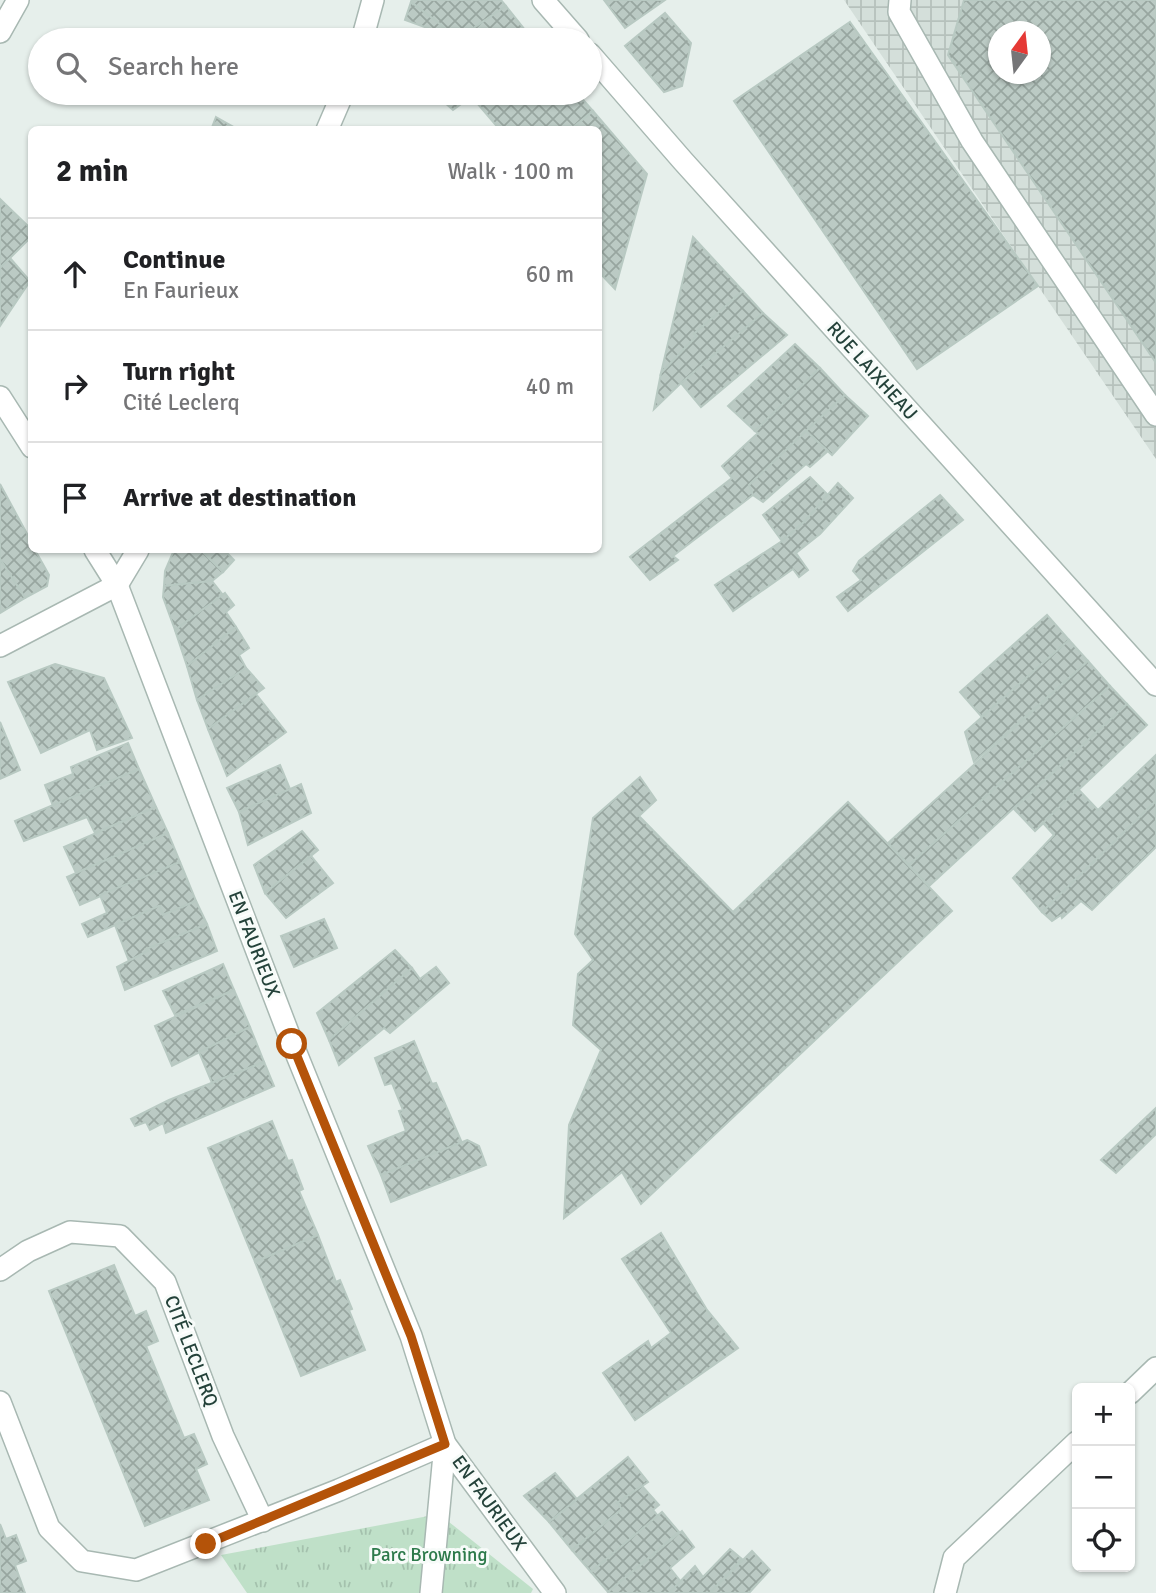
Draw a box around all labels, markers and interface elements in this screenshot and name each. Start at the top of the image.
north arrow [988,21,1051,84]
search box [28,28,602,105]
icon: search [52,48,90,86]
text: Search here [108,51,239,83]
text: 2 min [56,153,128,190]
text: Walk · 100 m [448,157,574,186]
text: Continue [123,244,225,276]
icon: ahead [56,255,94,293]
text: 60 m [526,260,574,289]
text: En Faurieux [123,276,239,305]
street label: RUE LAIXHEAU [821,317,923,425]
text: Turn right [123,356,235,388]
icon: right [56,367,94,405]
text: 40 m [526,372,574,401]
text: Cité Leclerq [123,388,240,417]
icon: arrive [56,479,94,517]
text: Arrive at destination [123,482,356,514]
street label: EN FAURIEUX [223,887,285,1001]
route start [276,1028,307,1059]
street label: CITÉ LECLERQ [159,1292,223,1410]
map controls [1072,1383,1135,1572]
button: + [1072,1383,1135,1446]
button: − [1072,1446,1135,1509]
street label: EN FAURIEUX [446,1451,532,1555]
button: locate [1072,1509,1135,1572]
route end [190,1528,221,1559]
park label: Parc Browning [371,1543,487,1567]

